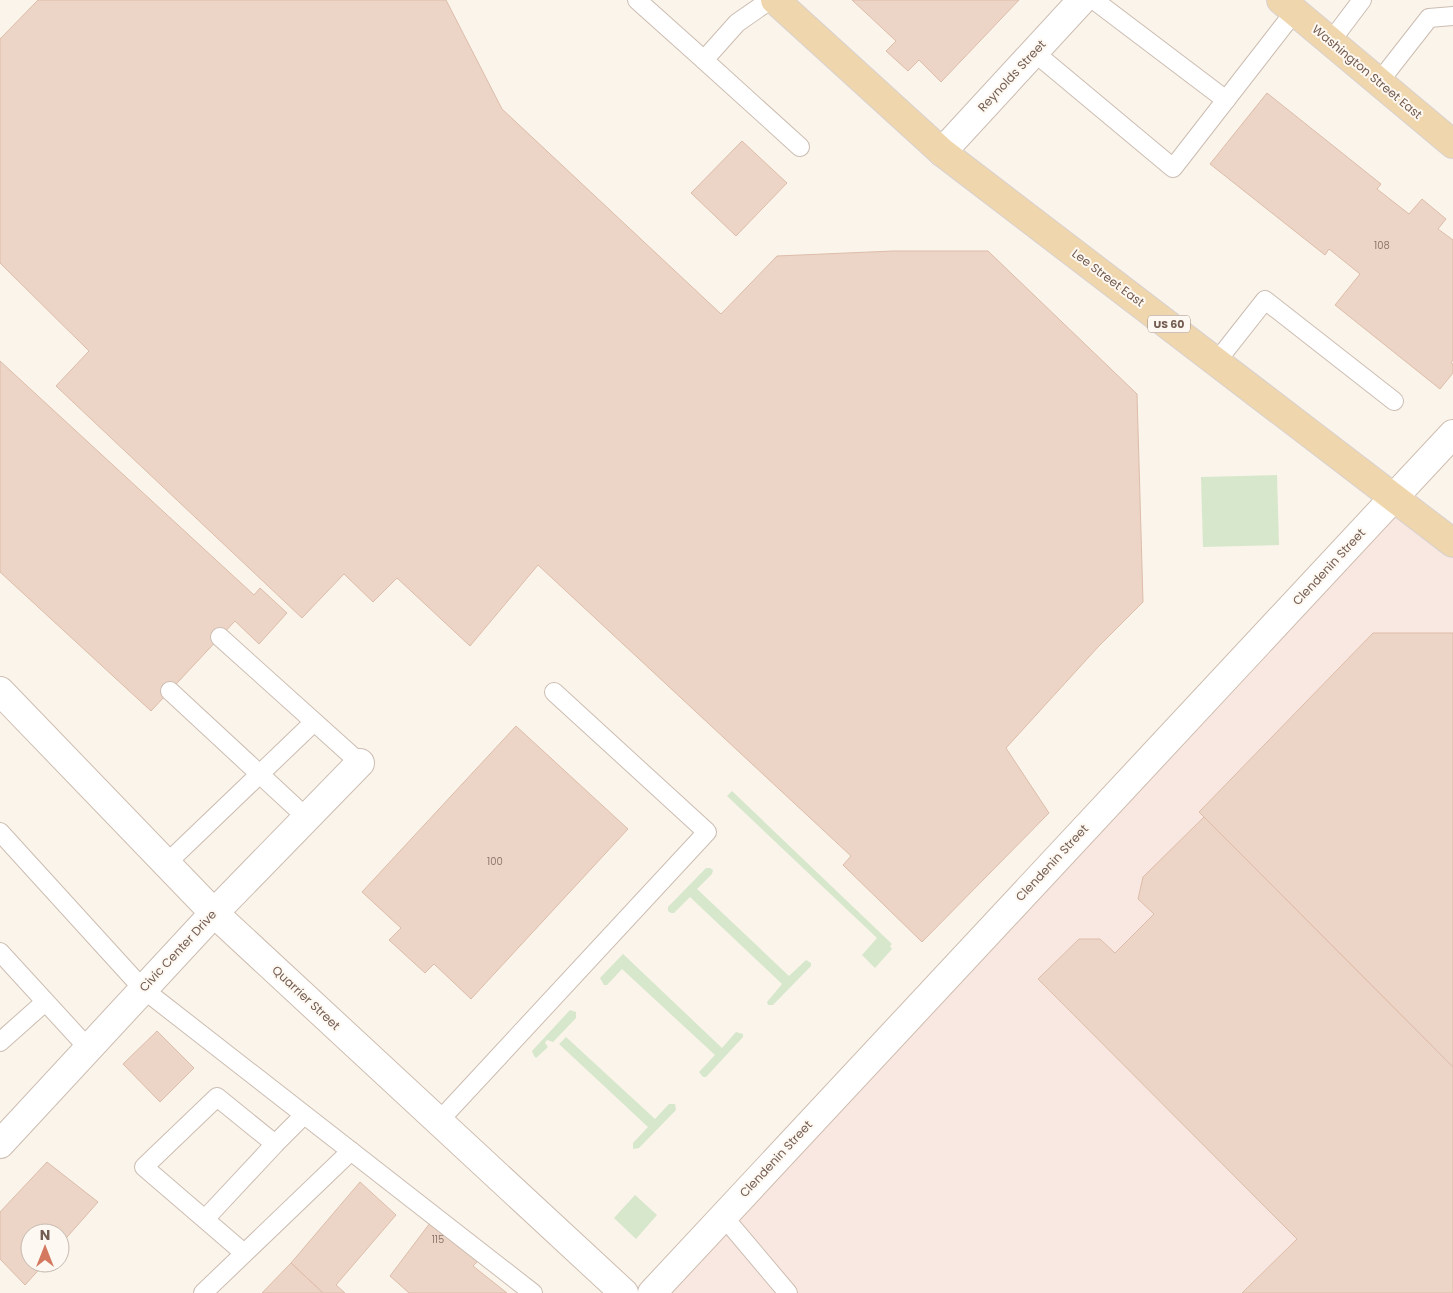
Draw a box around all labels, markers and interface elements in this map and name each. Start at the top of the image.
street label: Washington Street East [1309,21,1426,123]
street label: Reynolds Street [974,36,1049,115]
house number: 108 [1374,238,1390,253]
street label: Lee Street East [1069,245,1148,310]
road number: US 60 [1148,316,1190,332]
street label: Clendenin Street [1288,524,1369,609]
street label: Clendenin Street [1011,820,1092,905]
house number: 100 [487,854,503,869]
street label: Civic Center Drive [135,906,220,995]
street label: Quarrier Street [269,962,344,1034]
street label: Clendenin Street [735,1116,816,1201]
north arrow [20,1223,70,1273]
text: N [40,1225,50,1245]
house number: 115 [432,1232,444,1247]

